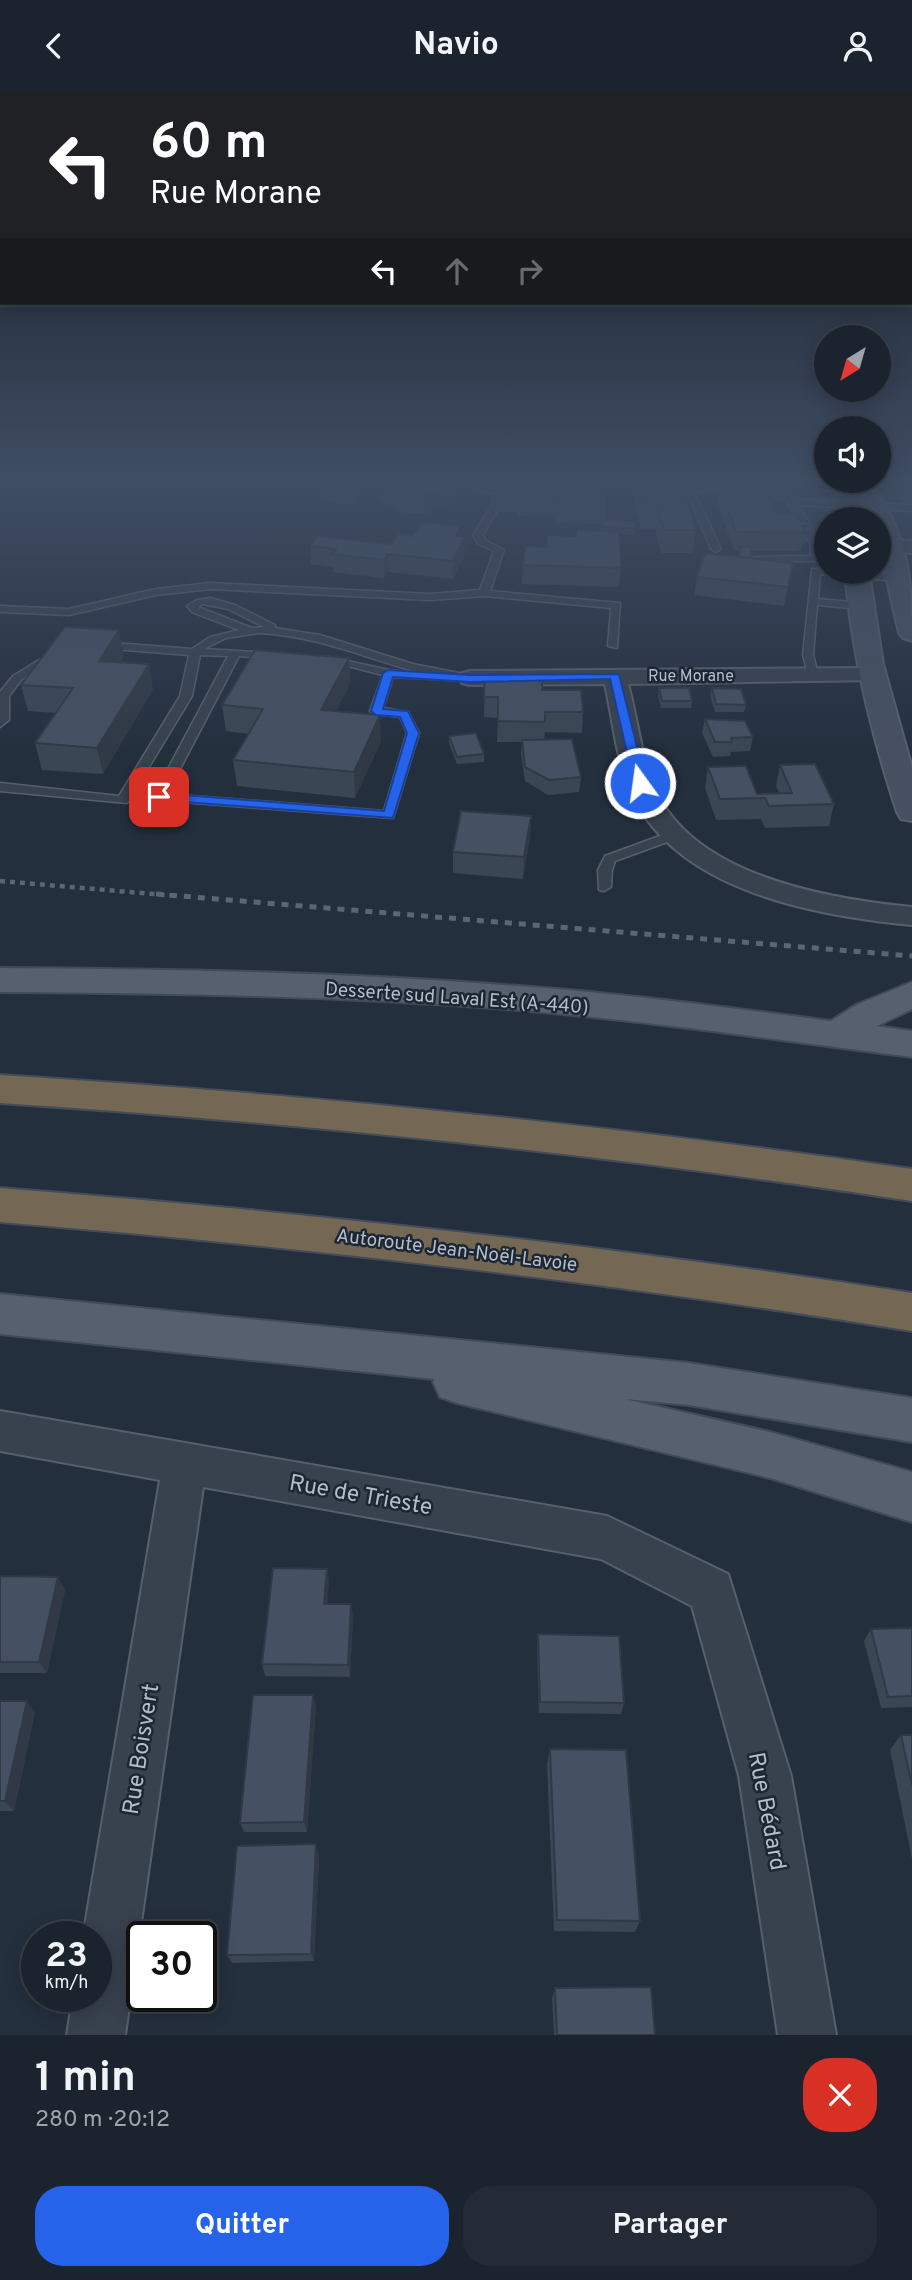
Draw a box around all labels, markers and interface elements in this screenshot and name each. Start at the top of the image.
text: Navio [413,26,499,66]
icon: back [35,27,73,65]
icon: person [839,27,877,65]
text: 60 m [150,114,268,176]
icon: left [35,119,126,210]
text: Rue Morane [150,175,322,215]
icon: left [365,252,403,290]
icon: ahead [438,252,476,290]
icon: right [511,252,549,290]
north arrow [814,325,891,403]
map controls [814,325,891,584]
button: sound [814,416,891,493]
button: layers [814,507,891,584]
street label: Rue Morane [648,667,734,687]
position arrow [603,746,677,820]
pin [129,767,189,827]
icon: arrive [140,778,178,816]
street label: Desserte sud Laval Est (A-440) [324,978,589,1020]
street label: Autoroute Jean-Noël-Lavoie [335,1224,579,1278]
street label: Rue de Trieste [287,1470,434,1523]
street label: Rue Boisvert [118,1682,167,1817]
street label: Rue Bédard [740,1750,791,1873]
speed limit sign: 30 [126,1921,217,2012]
text: 23 [45,1935,88,1979]
text: km/h [45,1972,88,1995]
text: 1 min [35,2053,136,2106]
button: close [803,2058,877,2132]
text: 280 m · 20:12 [35,2106,170,2135]
button: Quitter [35,2186,449,2266]
button: Partager [463,2186,877,2266]

